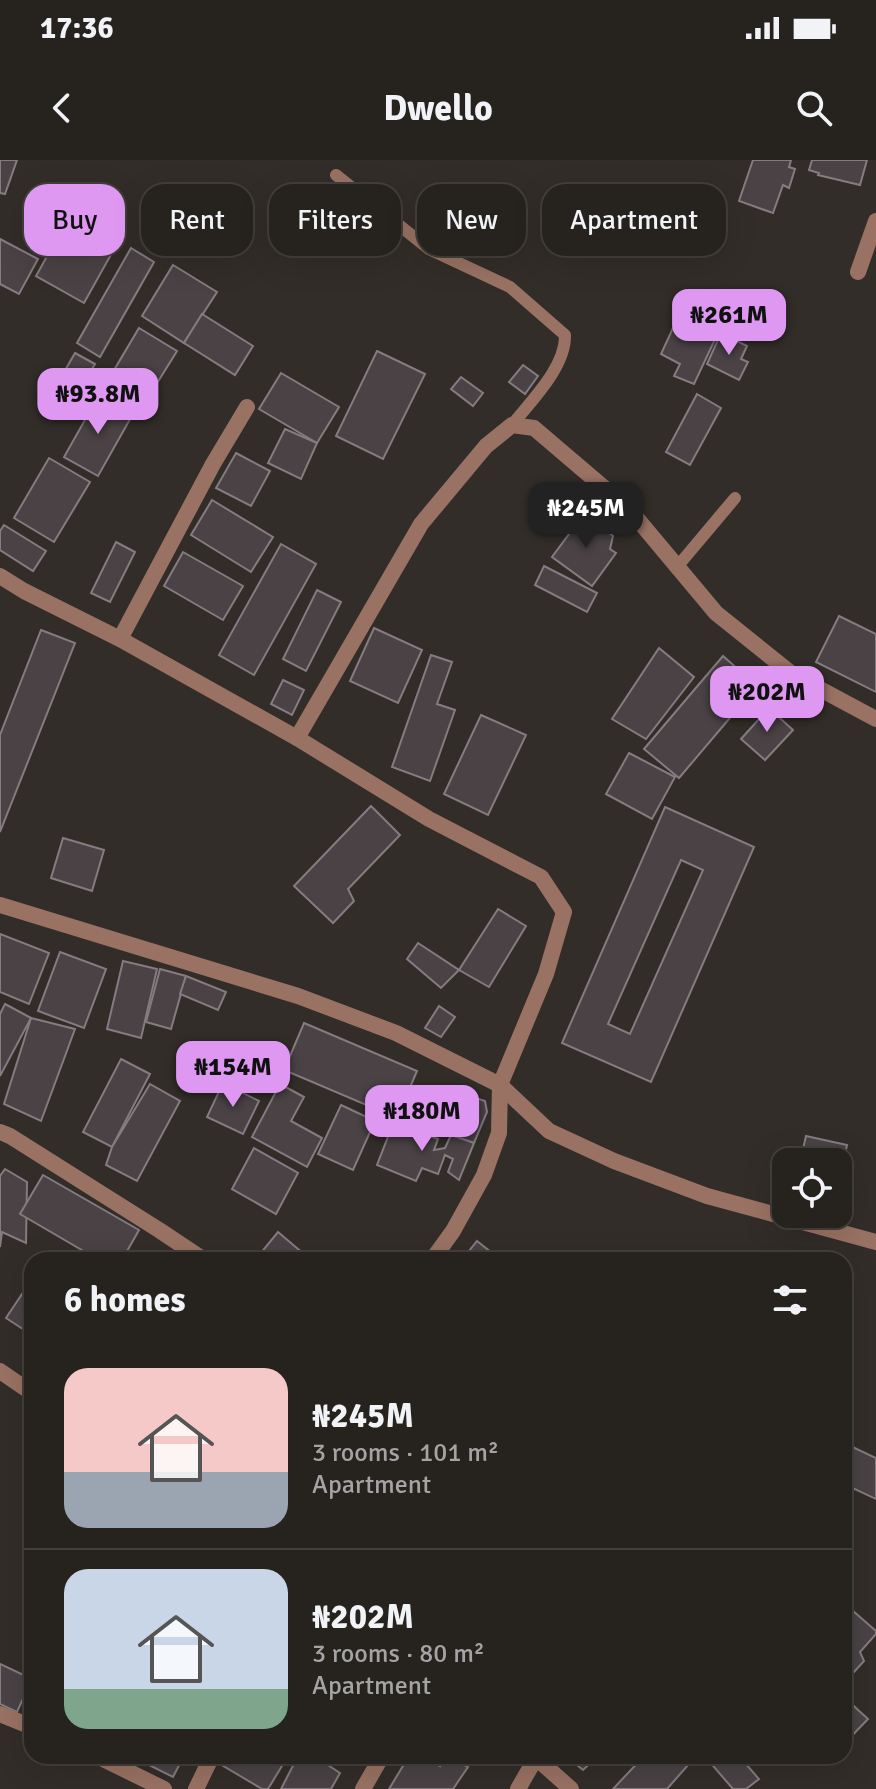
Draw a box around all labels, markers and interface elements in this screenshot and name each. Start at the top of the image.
text: 17:36 [40,10,114,47]
icon: back [40,86,84,130]
text: Dwello [383,86,493,131]
icon: search [792,86,836,130]
chip: Buy [24,184,125,256]
chip: Rent [141,184,253,256]
chip: Filters [269,184,401,256]
chip: New [417,184,526,256]
chip: Apartment [542,184,726,256]
pin: ₦261M [673,289,785,357]
text: ₦261M [690,299,768,331]
pin: ₦93.8M [33,368,163,436]
text: ₦93.8M [55,378,141,410]
pin: ₦245M [530,482,642,550]
text: ₦245M [547,492,625,524]
pin: ₦202M [711,666,823,734]
text: ₦202M [728,676,806,708]
pin: ₦154M [177,1041,289,1109]
text: ₦154M [194,1051,272,1083]
pin: ₦180M [366,1085,478,1153]
text: ₦180M [383,1095,461,1127]
map controls [772,1148,852,1228]
button: locate [772,1148,852,1228]
icon: filters [768,1278,812,1322]
text: 6 homes [64,1279,185,1321]
text: ₦245M [312,1395,414,1437]
icon: home [128,1400,224,1496]
text: 3 rooms · 101 m² [312,1437,499,1469]
text: Apartment [312,1469,431,1501]
text: ₦202M [312,1596,414,1638]
icon: home [128,1601,224,1697]
text: 3 rooms · 80 m² [312,1638,485,1670]
text: Apartment [312,1670,431,1702]

